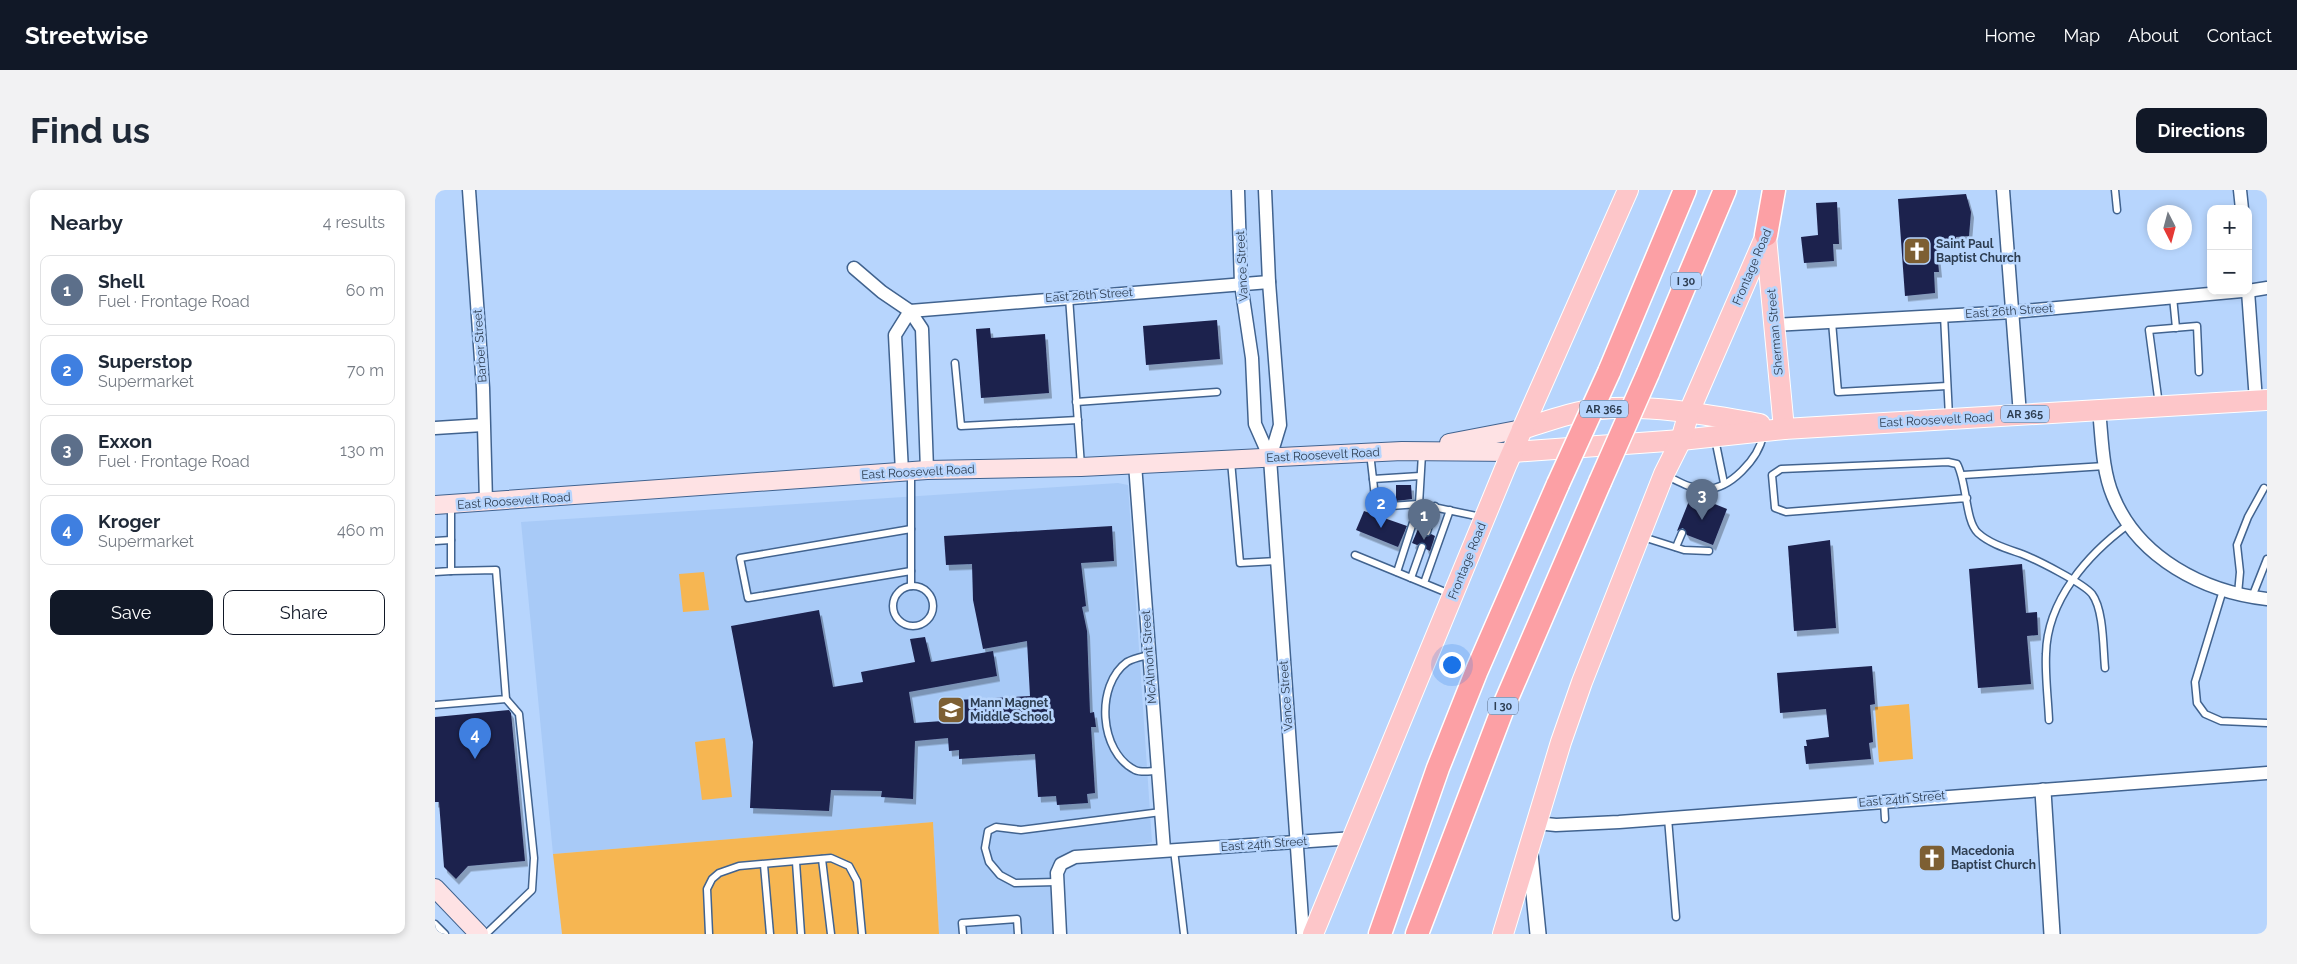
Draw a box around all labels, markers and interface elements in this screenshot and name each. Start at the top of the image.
text: Streetwise [25,21,148,50]
text: Home [1984,25,2035,46]
text: Map [2063,25,2100,46]
text: About [2128,25,2179,46]
text: Contact [2207,25,2272,46]
button: Directions [2136,108,2267,153]
text: Find us [30,110,150,151]
north arrow [2147,205,2192,250]
map controls [2207,205,2252,295]
button: + [2207,205,2252,250]
text: Nearby [50,210,123,235]
text: 4 results [323,213,385,232]
street label: Frontage Road [1730,227,1774,307]
street label: Vance Street [1233,230,1251,302]
church icon: Saint Paul Baptist Church [1902,236,1932,266]
place label: Saint Paul Baptist Church [1936,237,2021,265]
button: − [2207,250,2252,295]
text: Shell [98,270,145,292]
road number: I 30 [1671,272,1701,290]
text: 1 [63,281,71,300]
text: 60 m [346,281,384,300]
street label: East 26th Street [1045,285,1133,305]
street label: Sherman Street [1764,288,1786,376]
text: Fuel · Frontage Road [98,292,250,311]
street label: East 26th Street [1965,301,2053,321]
street label: Barber Street [470,309,490,383]
text: Superstop [98,350,192,372]
text: 2 [62,361,72,380]
text: 70 m [347,361,384,380]
text: Supermarket [98,372,194,391]
road number: AR 365 [1580,400,1628,418]
road number: AR 365 [2001,405,2049,422]
street label: East Roosevelt Road [1879,410,1993,430]
text: Exxon [98,430,152,452]
text: 3 [63,441,71,460]
text: 130 m [340,441,384,460]
street label: East Roosevelt Road [1266,445,1380,465]
text: Fuel · Frontage Road [98,452,250,471]
street label: East Roosevelt Road [861,462,975,482]
pin: 3 [1686,479,1718,520]
pin: 2 [1365,487,1397,528]
street label: East Roosevelt Road [457,490,571,512]
pin: 1 [1408,499,1440,540]
text: Kroger [98,510,160,532]
text: 4 [62,521,72,540]
text: 460 m [337,521,384,540]
street label: Frontage Road [1445,521,1489,601]
text: Supermarket [98,532,194,551]
button: Save [50,590,213,635]
button: Share [223,590,385,635]
street label: McAlmont Street [1139,610,1159,704]
your location [1439,652,1465,678]
street label: Vance Street [1277,660,1295,732]
school or university icon: Mann Magnet Middle School [936,695,966,725]
place label: Mann Magnet Middle School [970,696,1053,724]
road number: I 30 [1488,698,1518,714]
pin: 4 [459,718,491,759]
street label: East 24th Street [1858,788,1946,810]
street label: East 24th Street [1220,834,1308,854]
church icon: Macedonia Baptist Church [1917,843,1947,873]
place label: Macedonia Baptist Church [1951,844,2036,872]

